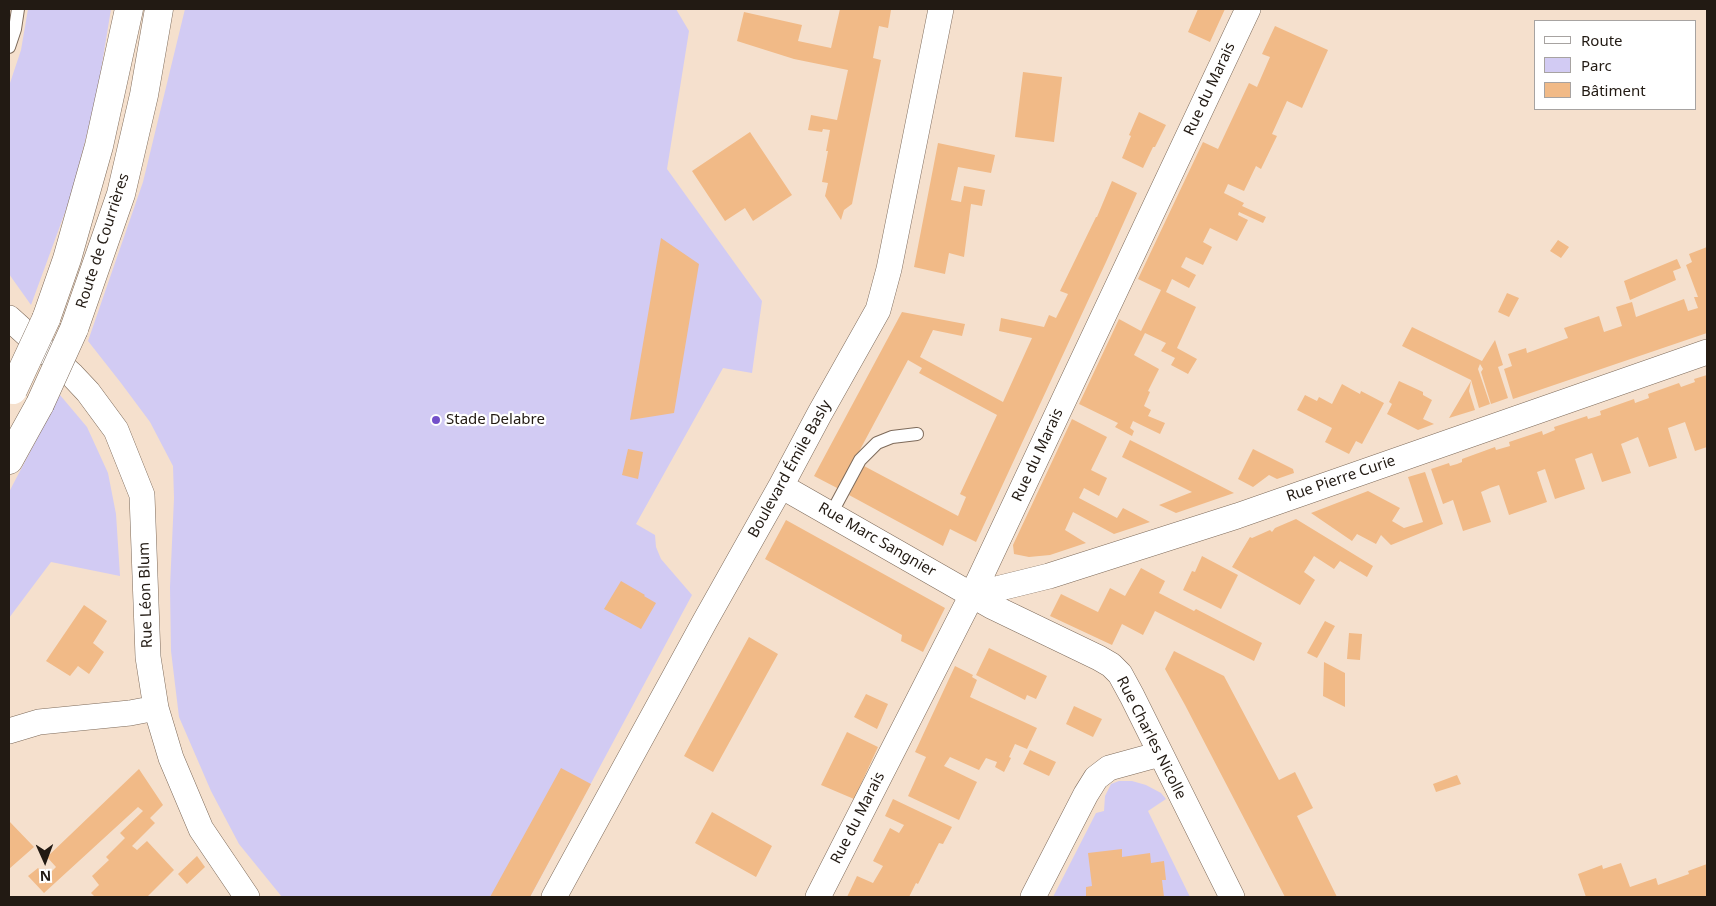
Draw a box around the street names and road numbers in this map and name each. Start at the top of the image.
street label: Rue du Marais [1181,40,1239,138]
street label: Route de Courrières [73,171,133,311]
street label: Boulevard Émile Basly [745,397,835,541]
street label: Rue du Marais [1009,406,1067,504]
street label: Rue Pierre Curie [1284,452,1398,506]
street label: Rue Marc Sangnier [815,499,939,581]
street label: Rue Léon Blum [135,541,157,649]
street label: Rue Charles Nicolle [1112,674,1190,802]
street label: Rue du Marais [827,769,889,867]

